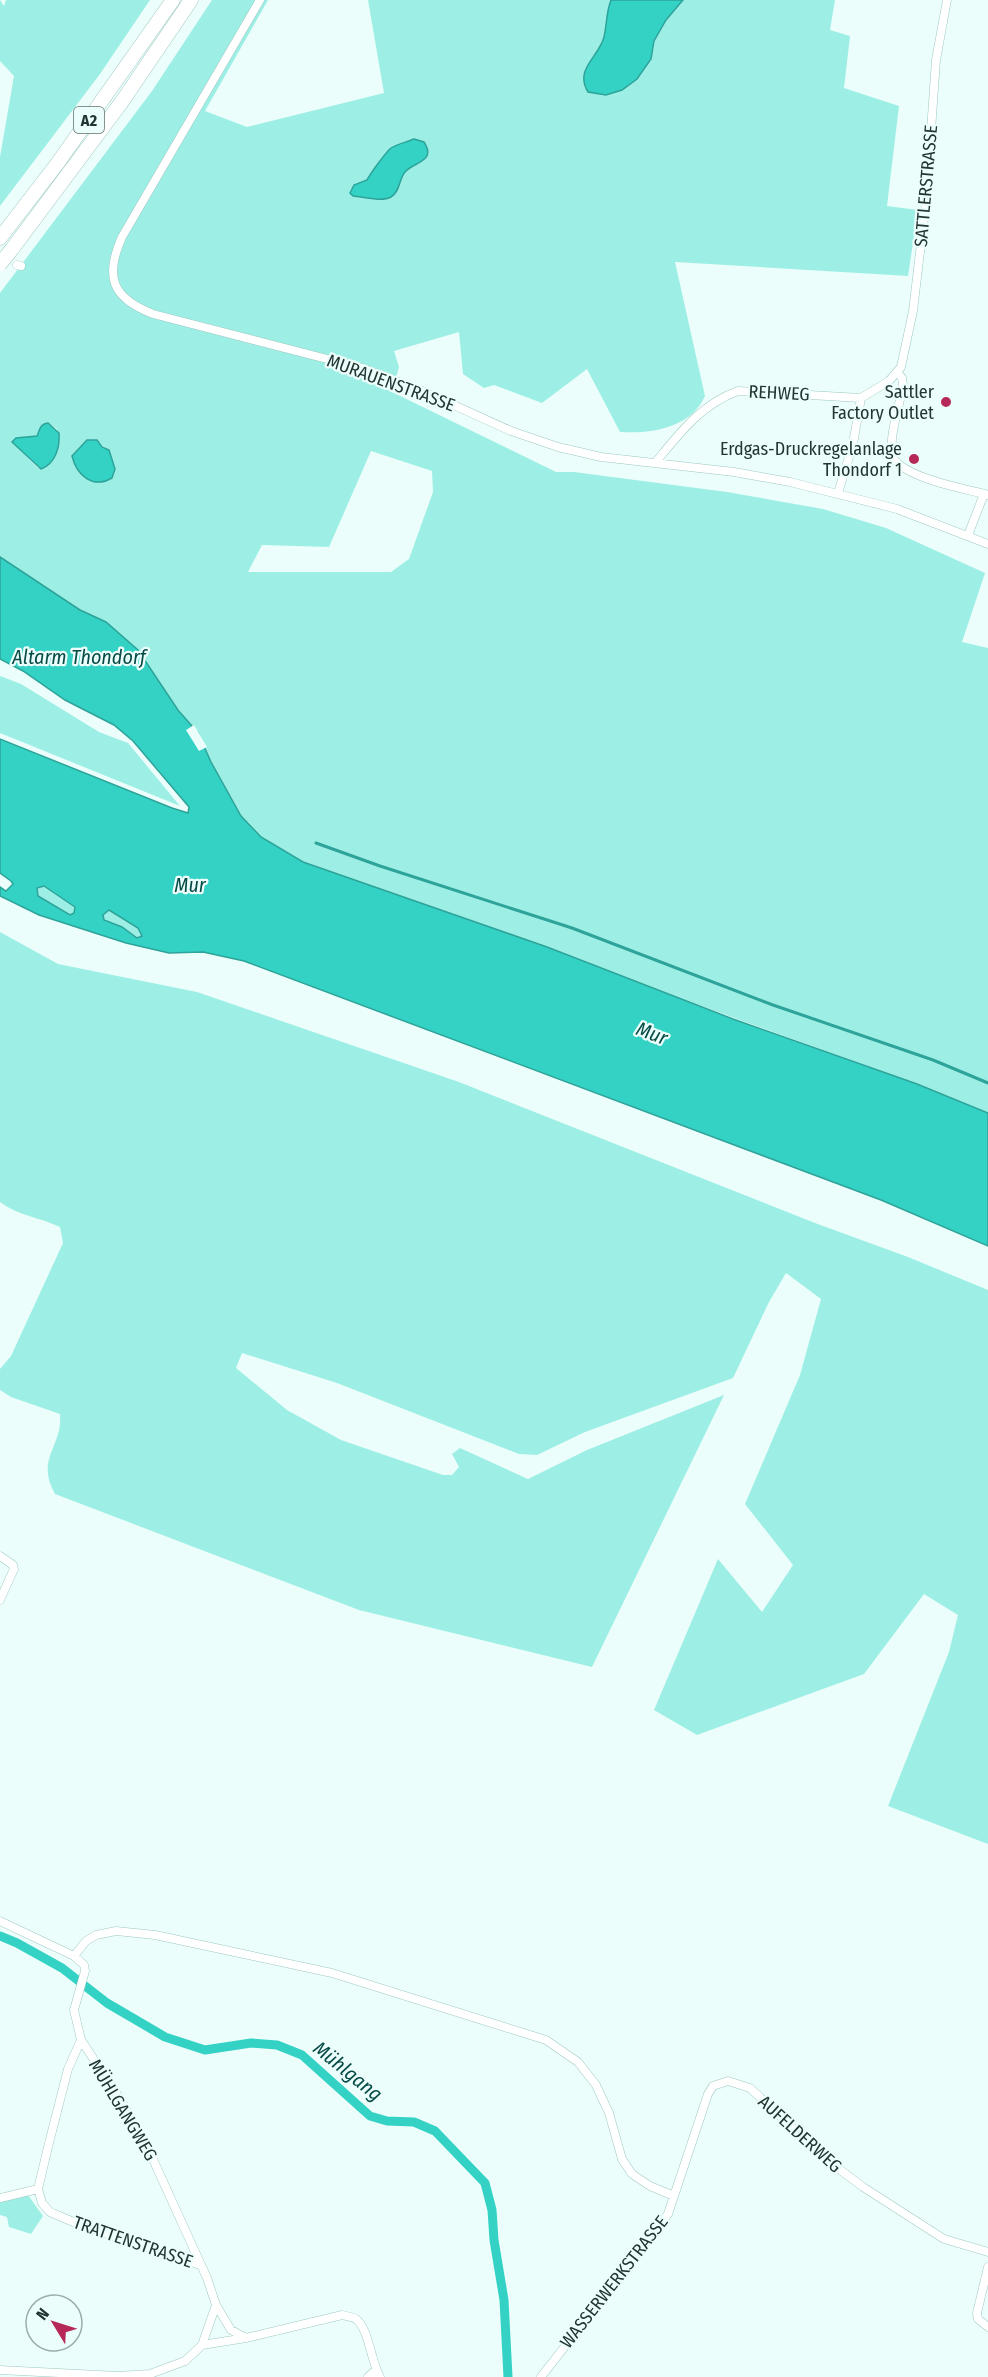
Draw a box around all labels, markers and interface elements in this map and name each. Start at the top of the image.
road number: A2 [74,107,104,133]
street label: SATTLERSTRASSE [910,124,942,248]
street label: MURAUENSTRASSE [324,350,458,416]
street label: REHWEG [748,380,810,406]
place label: Sattler Factory Outlet [831,381,935,424]
marker: Sattler Factory Outlet [939,395,953,409]
place label: Erdgas-Druckregelanlage Thondorf 1 [720,438,902,481]
marker: Erdgas-Druckregelanlage Thondorf 1 [907,452,921,466]
water label: Altarm Thondorf [11,645,149,669]
water label: Mur [174,873,207,897]
water label: Mur [633,1016,672,1050]
water label: Mühlgang [309,2036,387,2106]
street label: MÜHLGANGWEG [84,2055,162,2165]
street label: AUFELDERWEG [754,2091,846,2177]
street label: TRATTENSTRASSE [70,2211,196,2273]
street label: WASSERWERKSTRASSE [555,2211,673,2353]
north arrow [24,2293,84,2353]
text: N [32,2304,53,2324]

